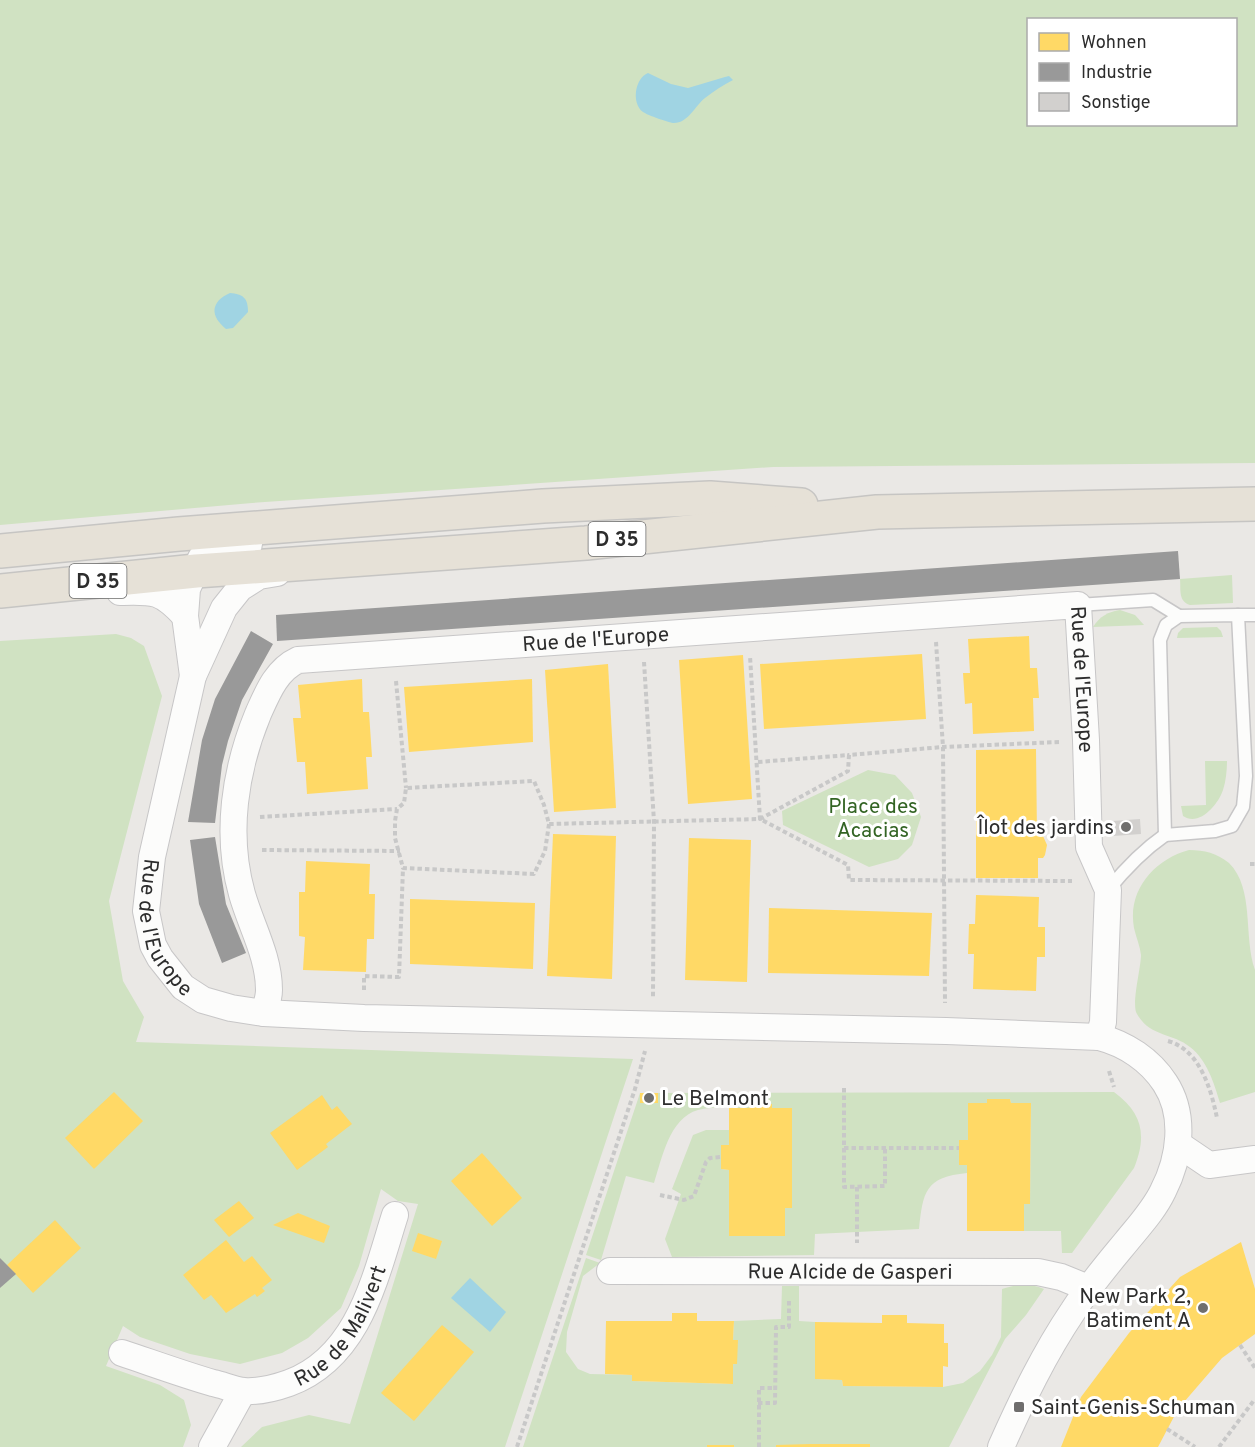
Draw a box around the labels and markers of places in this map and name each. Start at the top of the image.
place label: Îlot des jardins [976,814,1114,842]
marker: Îlot des jardins [1119,820,1133,834]
place label: Le Belmont [661,1086,769,1113]
marker: Le Belmont [642,1091,656,1105]
place label: New Park 2, Batiment A [1079,1284,1191,1335]
marker: New Park 2, Batiment A [1196,1301,1210,1315]
place label: Saint-Genis-Schuman [1031,1395,1235,1422]
marker: Saint-Genis-Schuman [1012,1400,1026,1414]

